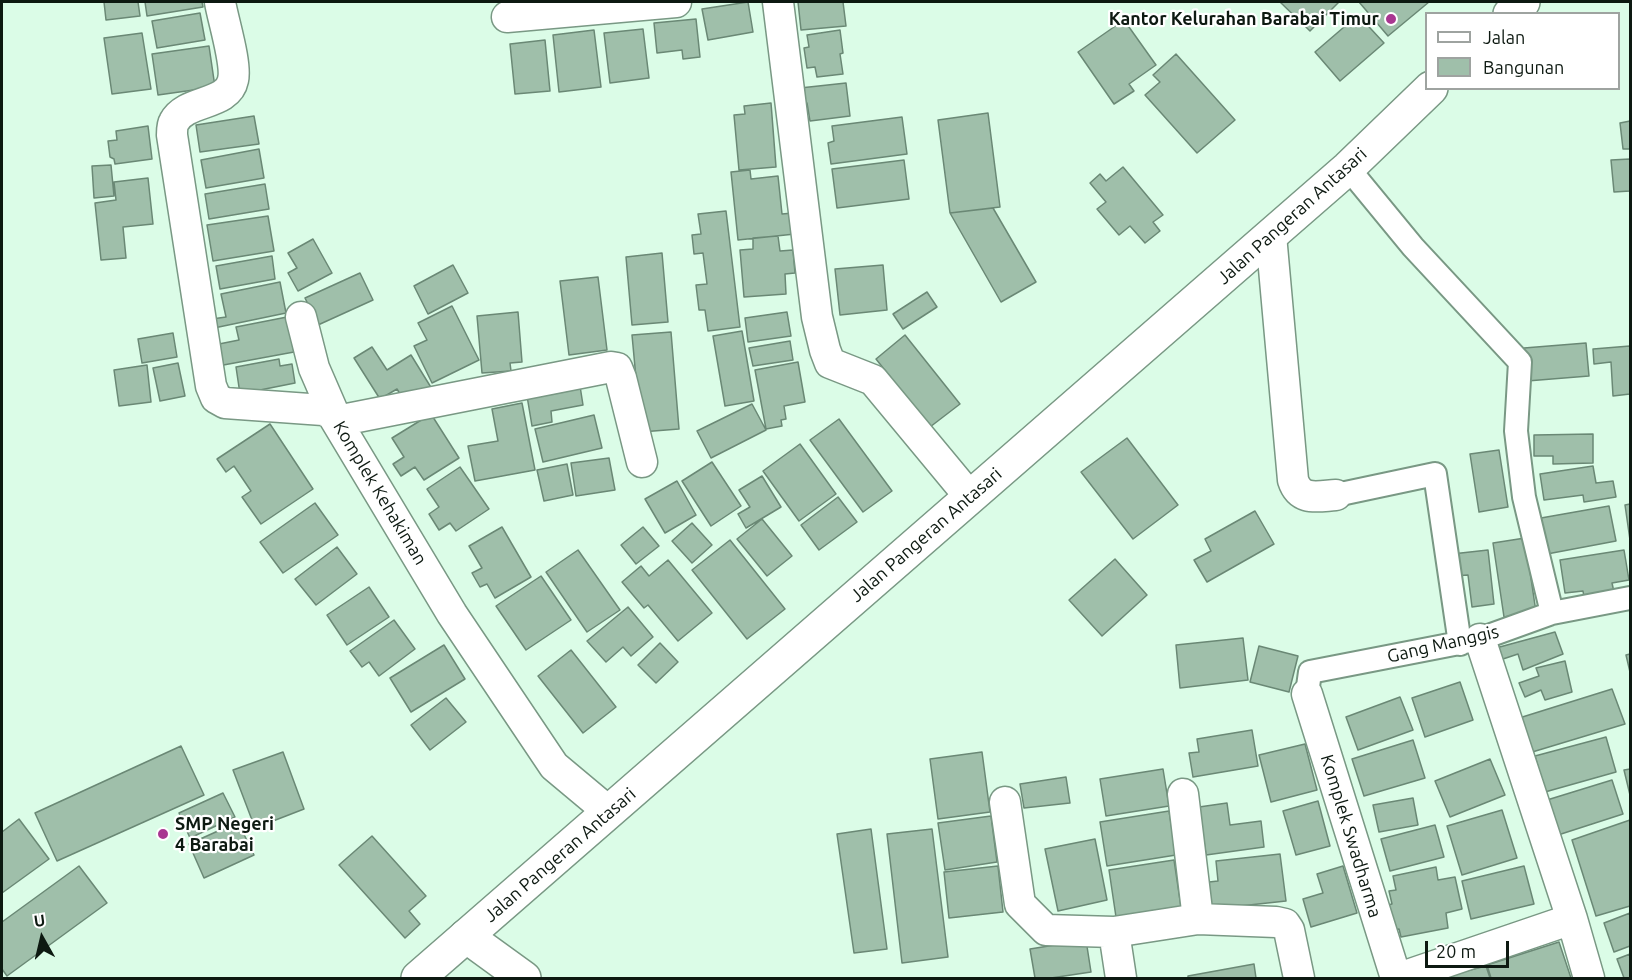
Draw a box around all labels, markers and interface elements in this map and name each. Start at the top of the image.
place label: Kantor Kelurahan Barabai Timur [1109,8,1379,30]
marker: Kantor Kelurahan Barabai Timur [1384,12,1398,26]
legend [1425,12,1620,90]
text: Jalan [1483,27,1525,47]
text: Bangunan [1483,57,1564,77]
street label: Jalan Pangeran Antasari [1213,143,1371,289]
street label: Komplek Kehakiman [329,417,431,569]
street label: Jalan Pangeran Antasari [846,463,1006,607]
street label: Gang Manggis [1385,621,1501,667]
street label: Komplek Swadharma [1316,752,1386,920]
street label: Jalan Pangeran Antasari [480,783,640,927]
place label: SMP Negeri 4 Barabai [175,813,274,856]
marker: SMP Negeri 4 Barabai [156,827,170,841]
north arrow [12,908,72,968]
text: U [33,910,46,930]
scale bar [1428,929,1512,967]
text: 20 m [1436,941,1476,961]

